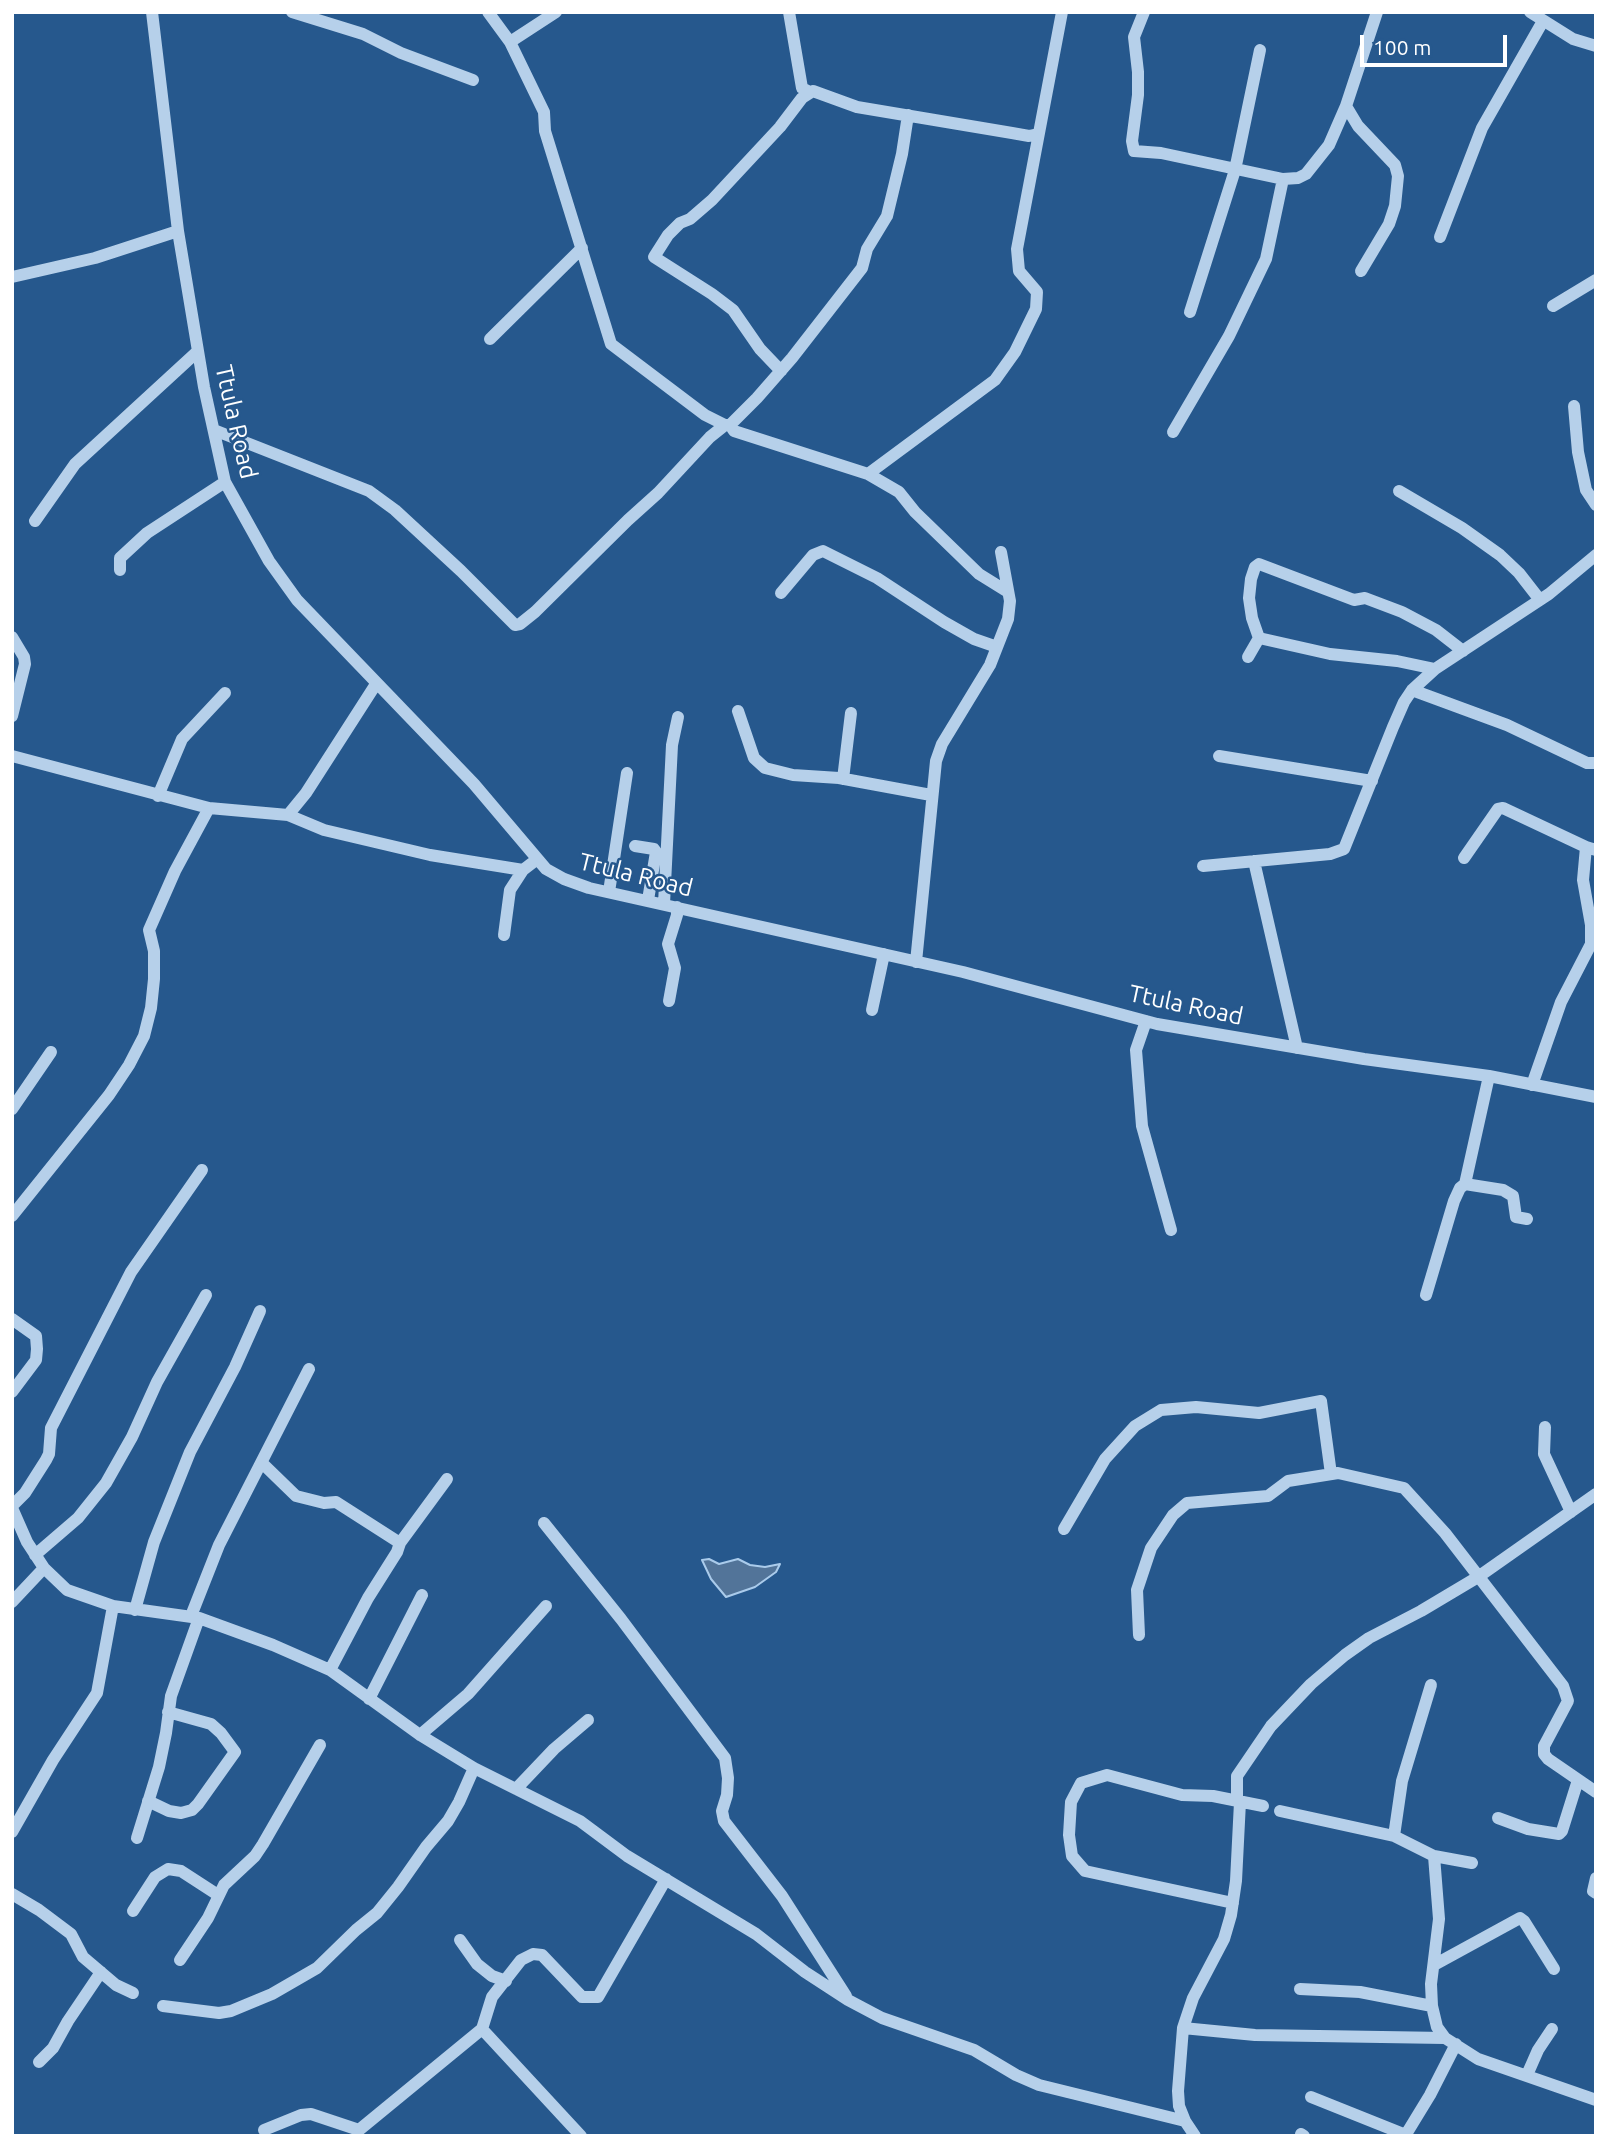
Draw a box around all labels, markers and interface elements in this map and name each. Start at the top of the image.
scale bar [1363,21,1510,65]
text: 100 m [1373,35,1431,59]
street label: Ttula Road [209,362,263,482]
street label: Ttula Road [576,847,696,903]
street label: Ttula Road [1126,979,1246,1031]

